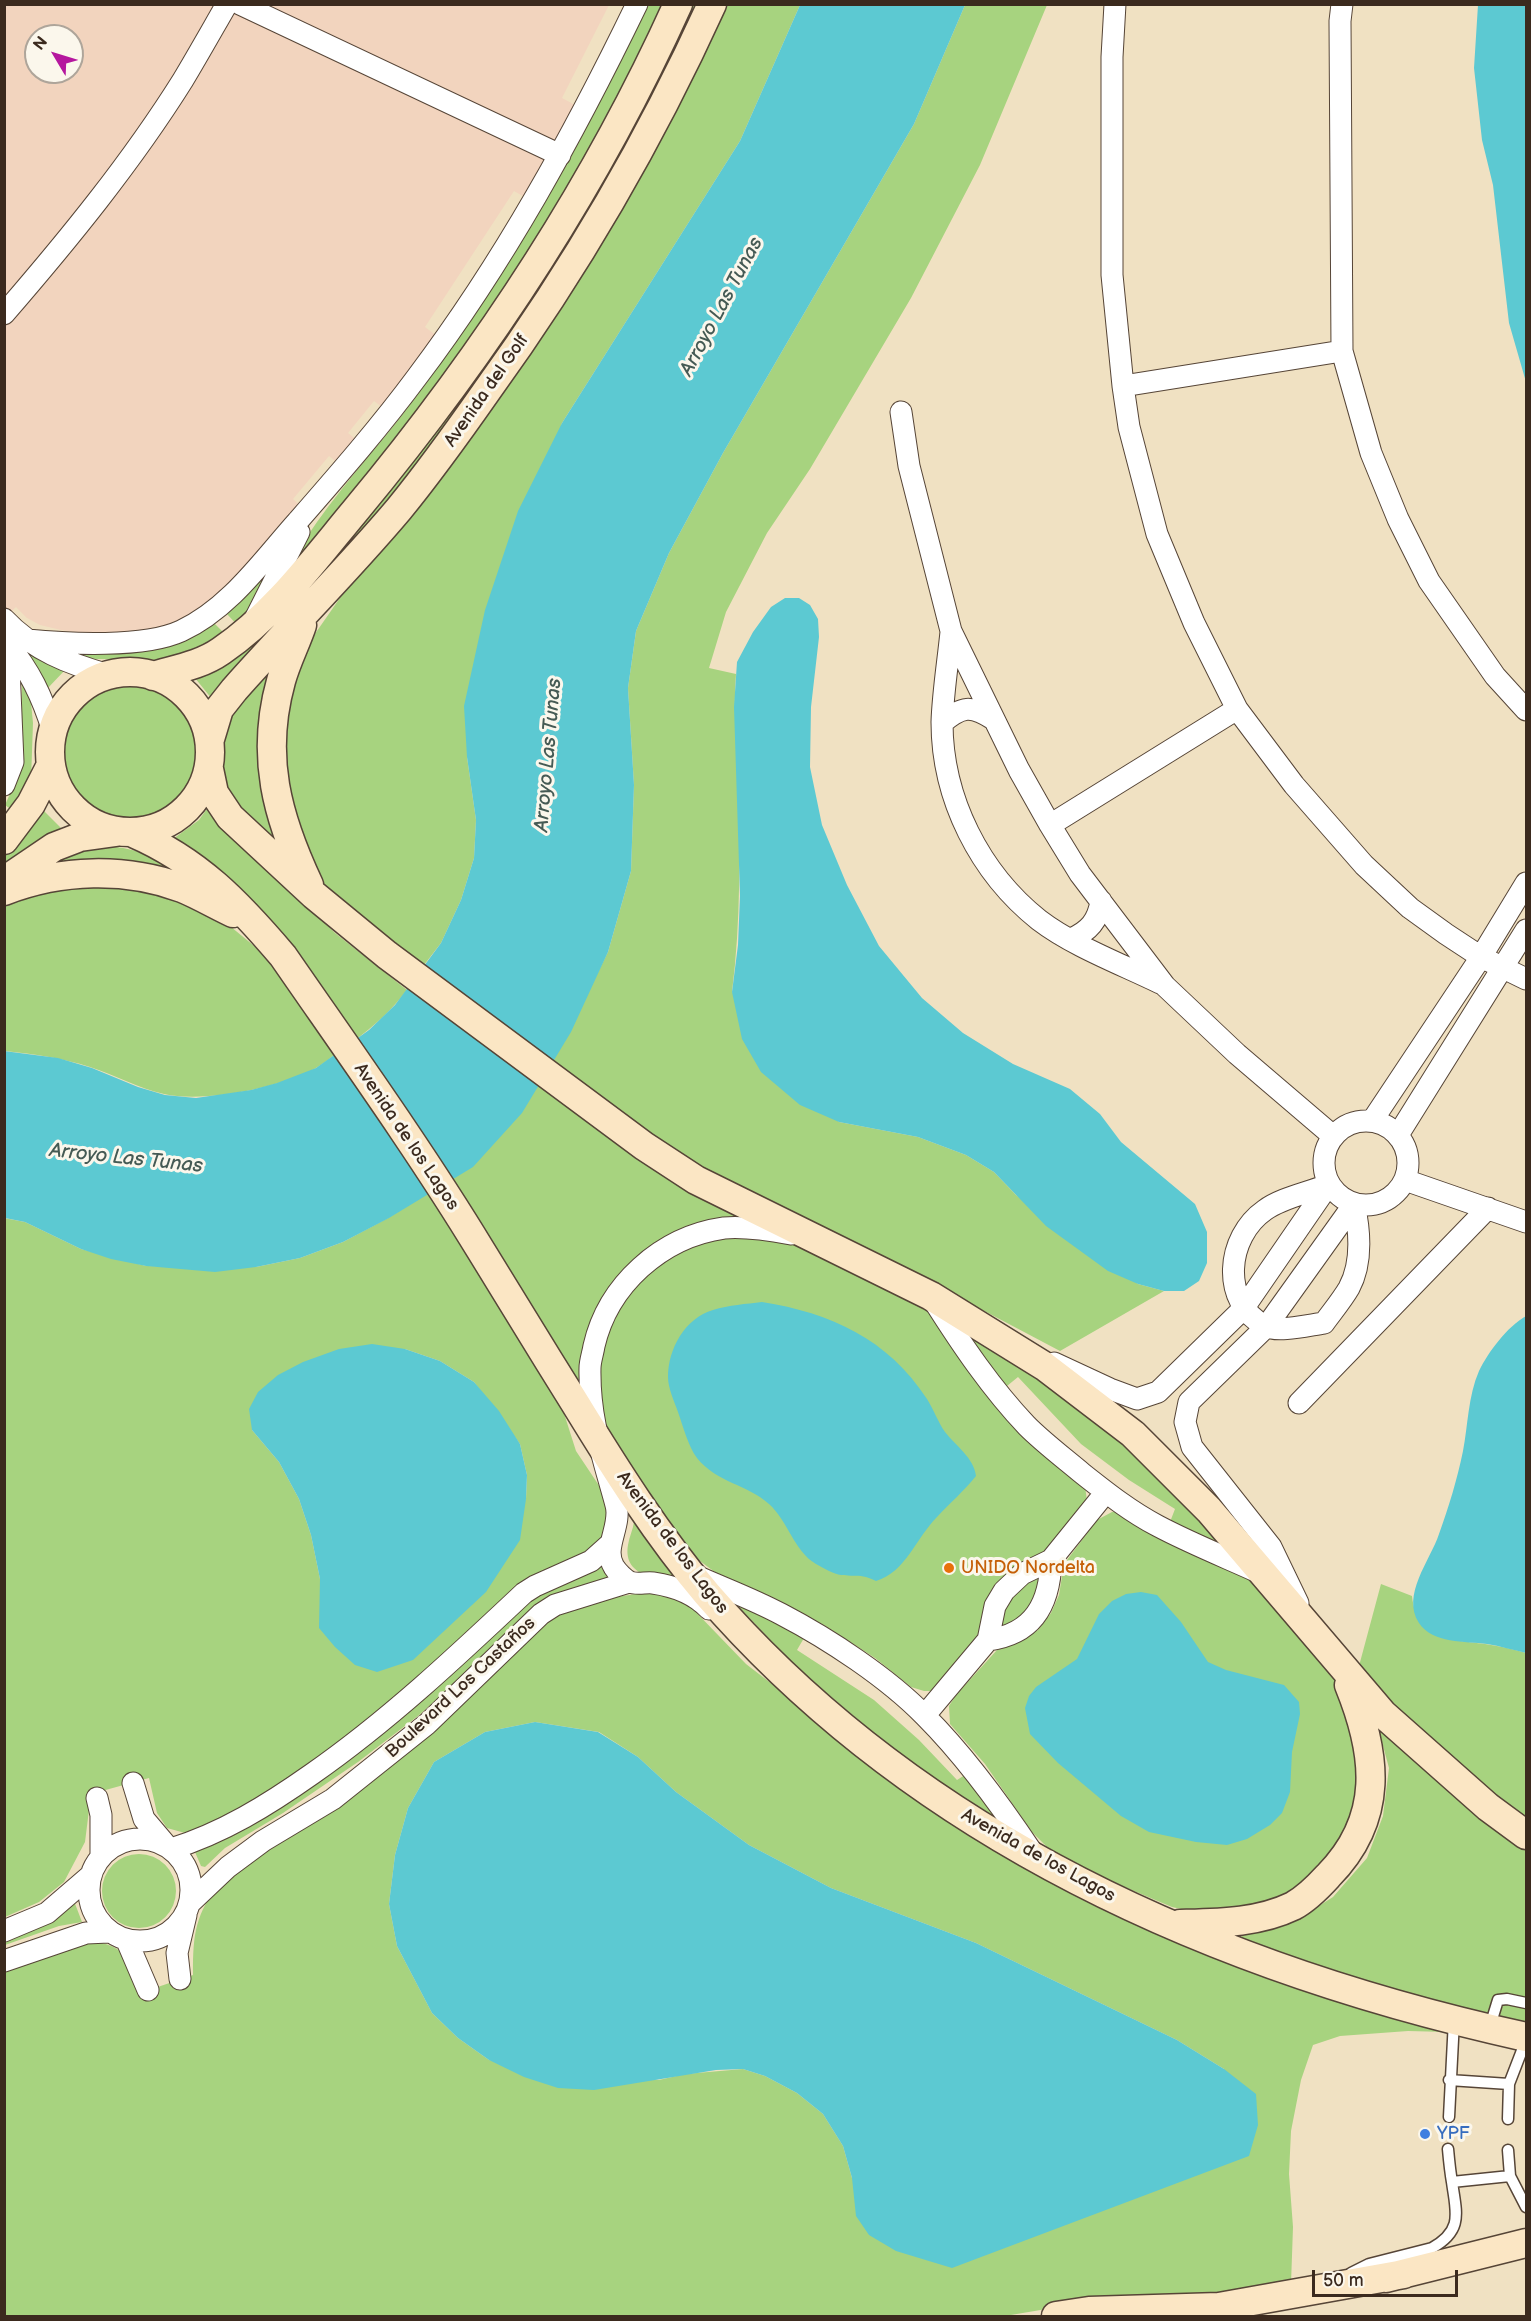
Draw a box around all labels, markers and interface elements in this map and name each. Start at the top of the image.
north arrow [24,24,84,84]
text: N [30,33,52,54]
water label: Arroyo Las Tunas [675,233,769,381]
street label: Avenida del Golf [440,331,534,451]
water label: Arroyo Las Tunas [530,677,568,833]
street label: Avenida de los Lagos [349,1059,463,1215]
water label: Arroyo Las Tunas [48,1139,204,1179]
street label: Avenida de los Lagos [611,1468,733,1618]
place label: UNIDO Nordelta [961,1557,1095,1579]
marker: UNIDO Nordelta [942,1561,956,1575]
street label: Boulevard Los Castaños [382,1613,540,1763]
street label: Avenida de los Lagos [957,1805,1119,1907]
place label: YPF [1437,2123,1470,2145]
marker: YPF [1418,2127,1432,2141]
scale bar [1315,2258,1460,2296]
text: 50 m [1323,2270,1364,2291]

